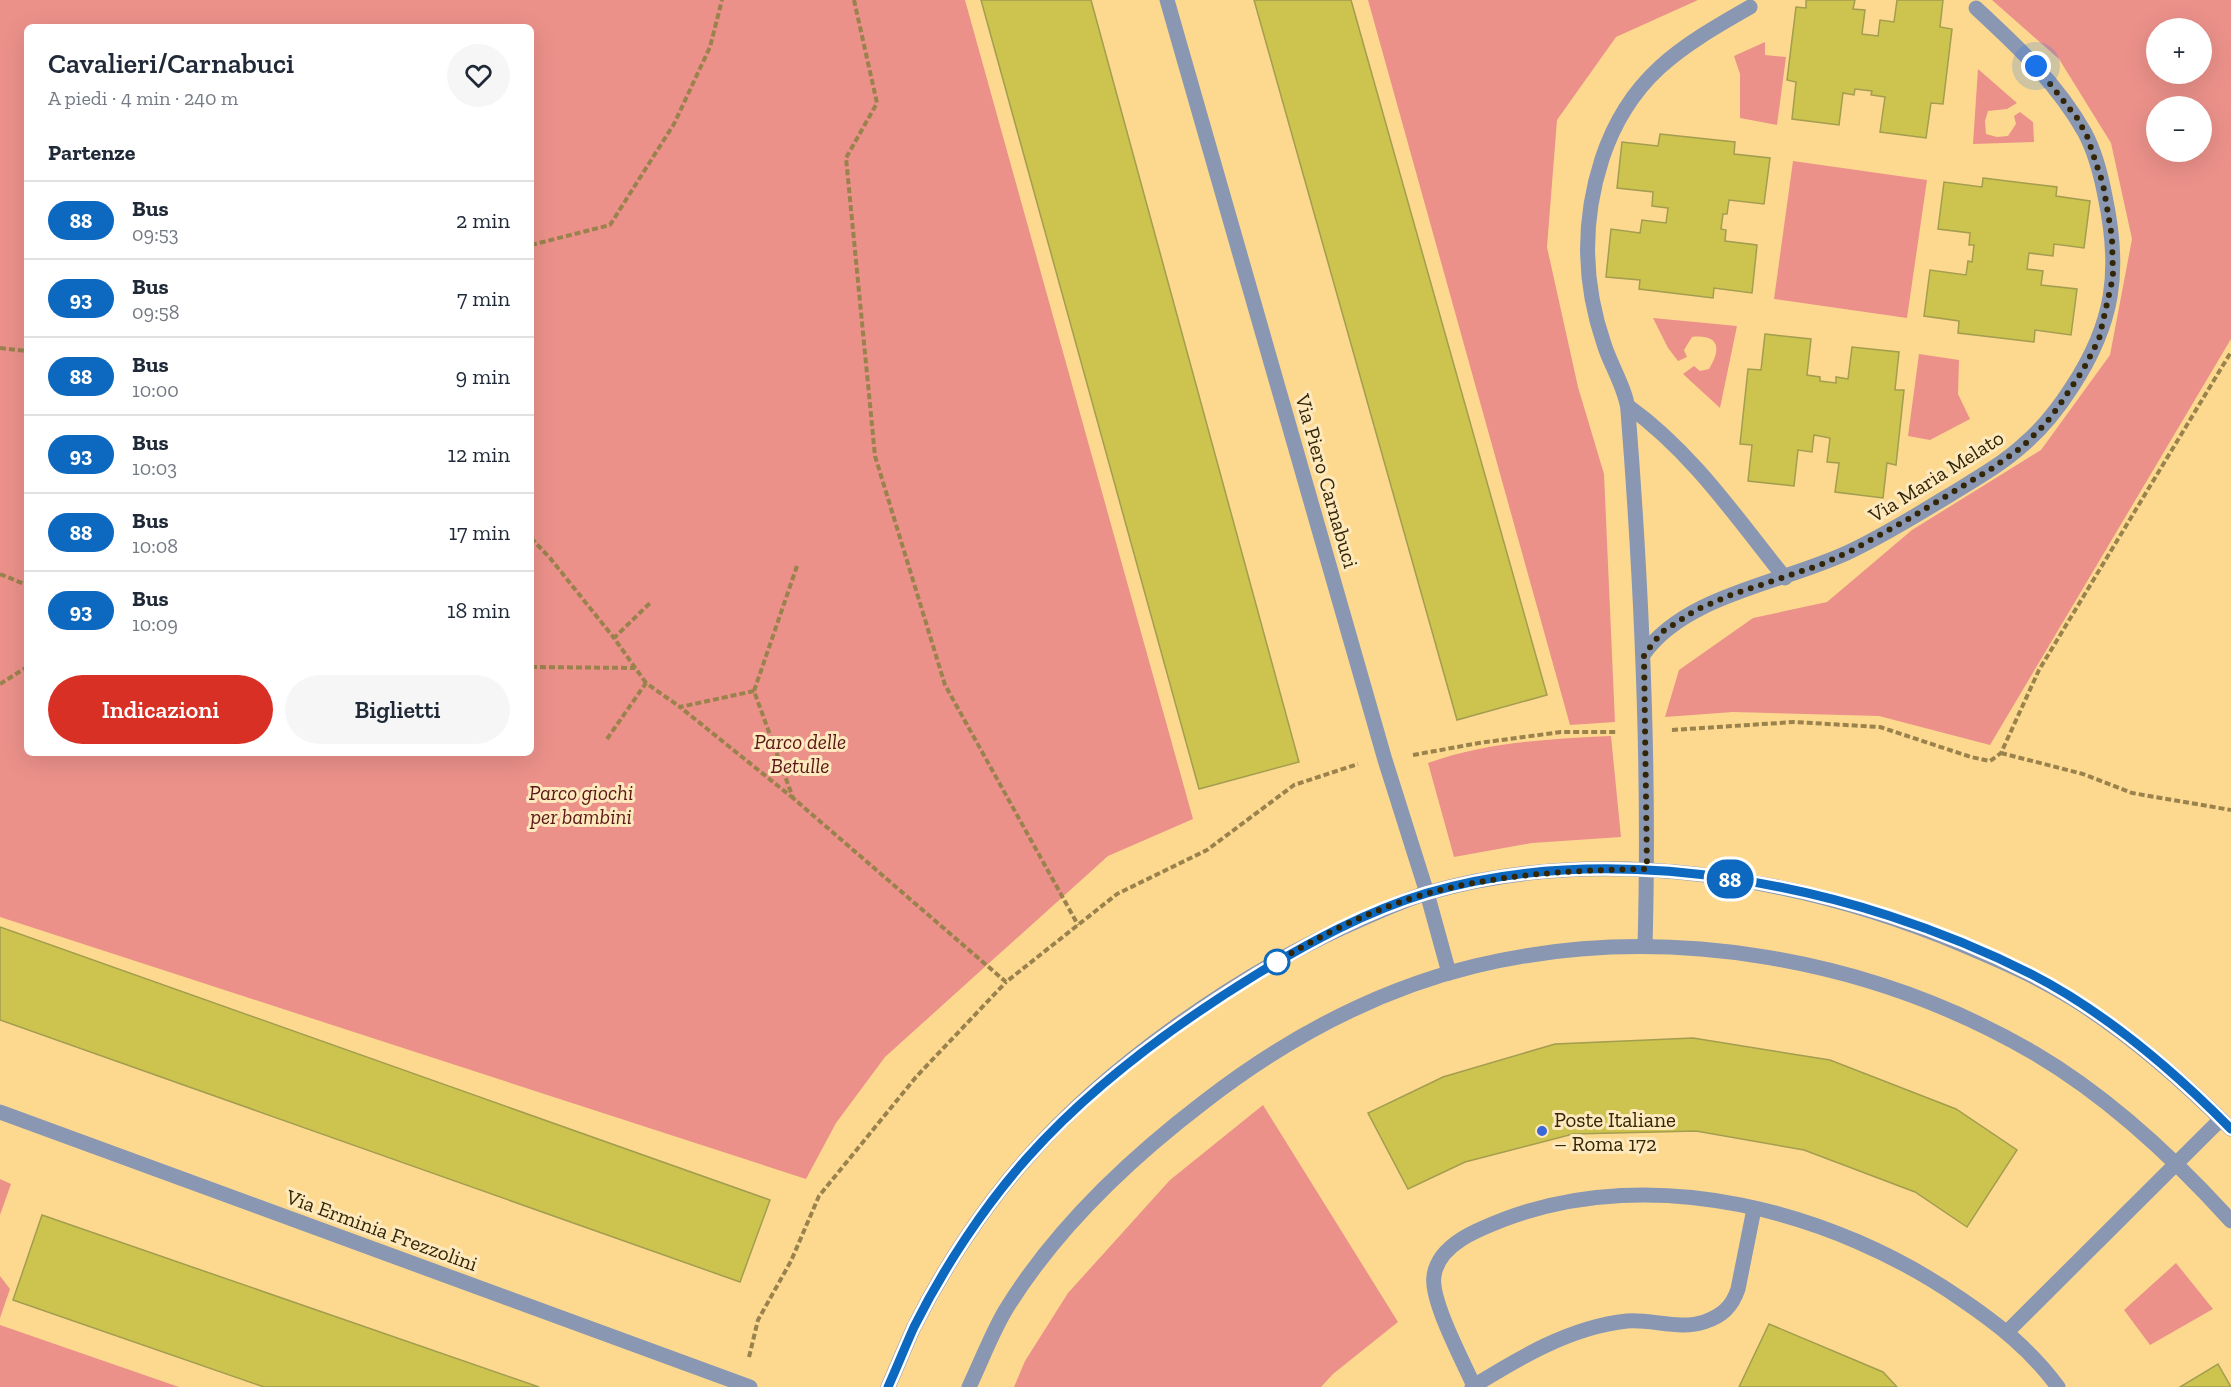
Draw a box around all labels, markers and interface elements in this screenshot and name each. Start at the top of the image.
map controls [2146,18,2212,162]
button: + [2146,18,2212,84]
button: heart [447,44,510,107]
text: Cavalieri/Carnabuci [48,47,294,80]
your location [2021,51,2051,81]
text: A piedi · 4 min · 240 m [48,86,238,110]
button: − [2146,96,2212,162]
text: Partenze [48,139,135,166]
text: Bus [132,195,169,222]
text: 2 min [456,207,510,234]
text: 88 [70,208,92,233]
text: 09:53 [132,222,179,246]
text: Bus [132,273,169,300]
text: 7 min [457,285,510,312]
text: 93 [70,286,92,311]
text: 09:58 [132,300,180,324]
text: Bus [132,351,169,378]
text: 9 min [456,363,510,390]
text: 88 [70,364,92,389]
text: 10:00 [132,378,179,402]
street label: Via Piero Carnabuci [1290,390,1364,571]
street label: Via Maria Melato [1863,425,2008,528]
text: Bus [132,429,169,456]
text: 12 min [447,441,510,468]
text: 93 [70,442,92,467]
text: 10:03 [132,456,177,480]
text: Bus [132,507,169,534]
text: 17 min [449,519,510,546]
text: 88 [70,520,92,545]
text: 10:08 [132,534,178,558]
text: Bus [132,585,169,612]
text: 18 min [447,597,510,624]
text: 93 [70,598,92,623]
text: 10:09 [132,612,178,636]
button: Indicazioni [48,675,273,744]
button: Biglietti [285,675,510,744]
park label: Parco delle Betulle [754,729,846,778]
park label: Parco giochi per bambini [529,780,633,829]
line badge: 88 [1703,860,1757,898]
text: 88 [1719,867,1741,892]
unlabelled marker [1264,949,1290,975]
place label: Poste Italiane – Roma 172 [1554,1107,1676,1156]
marker: Poste Italiane – Roma 172 [1535,1124,1549,1138]
street label: Via Erminia Frezzolini [282,1183,481,1276]

